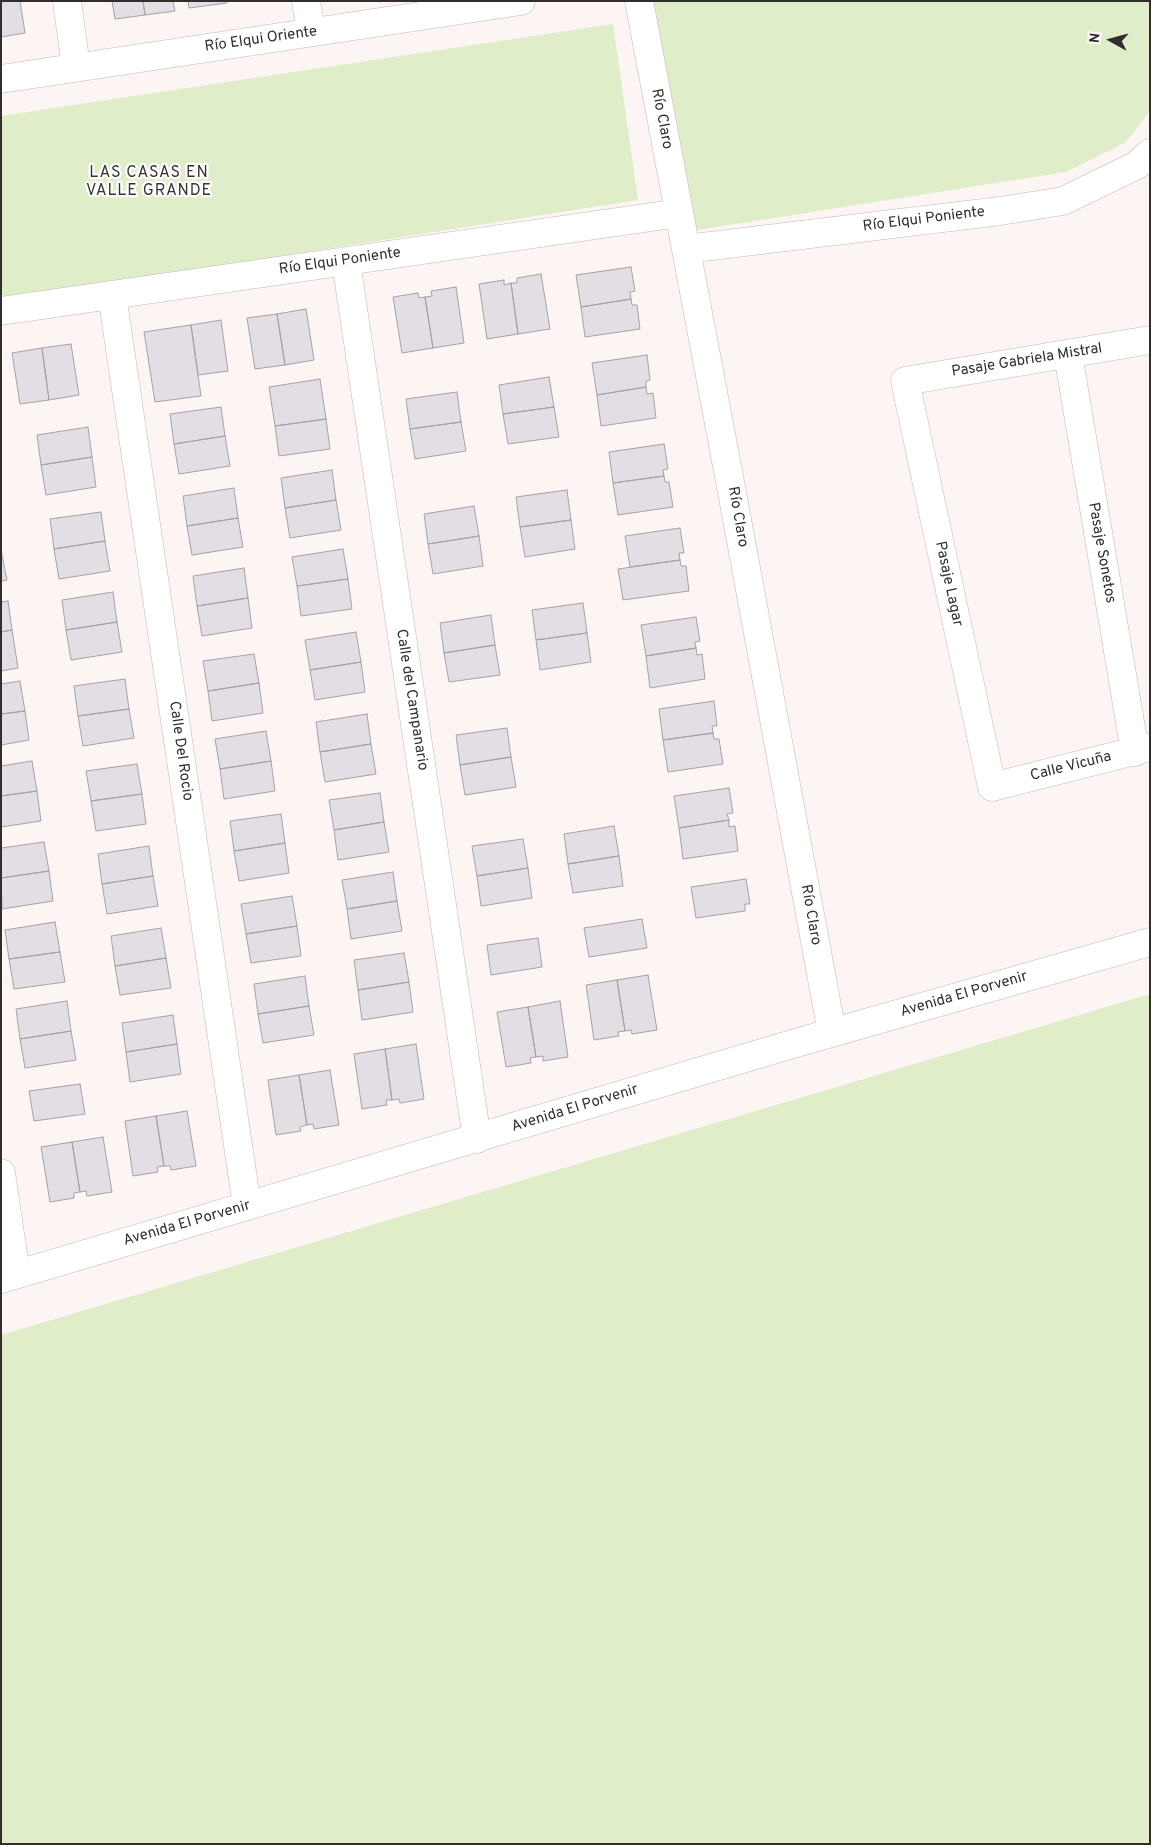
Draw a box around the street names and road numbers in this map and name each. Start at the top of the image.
street label: Río Elqui Oriente [204,23,318,57]
street label: Río Claro [646,87,676,151]
street label: Río Elqui Poniente [862,204,986,236]
street label: Río Elqui Poniente [278,245,402,279]
street label: Pasaje Gabriela Mistral [950,340,1104,382]
street label: Río Claro [723,485,751,549]
street label: Pasaje Sonetos [1083,501,1119,605]
street label: Pasaje Lagar [930,540,966,628]
street label: Calle del Campanario [391,628,431,772]
street label: Calle Del Rocio [164,700,196,802]
street label: Calle Vicuña [1029,748,1113,786]
street label: Río Claro [796,883,824,947]
street label: Avenida El Porvenir [898,968,1030,1022]
street label: Avenida El Porvenir [510,1081,640,1137]
street label: Avenida El Porvenir [121,1197,253,1251]

